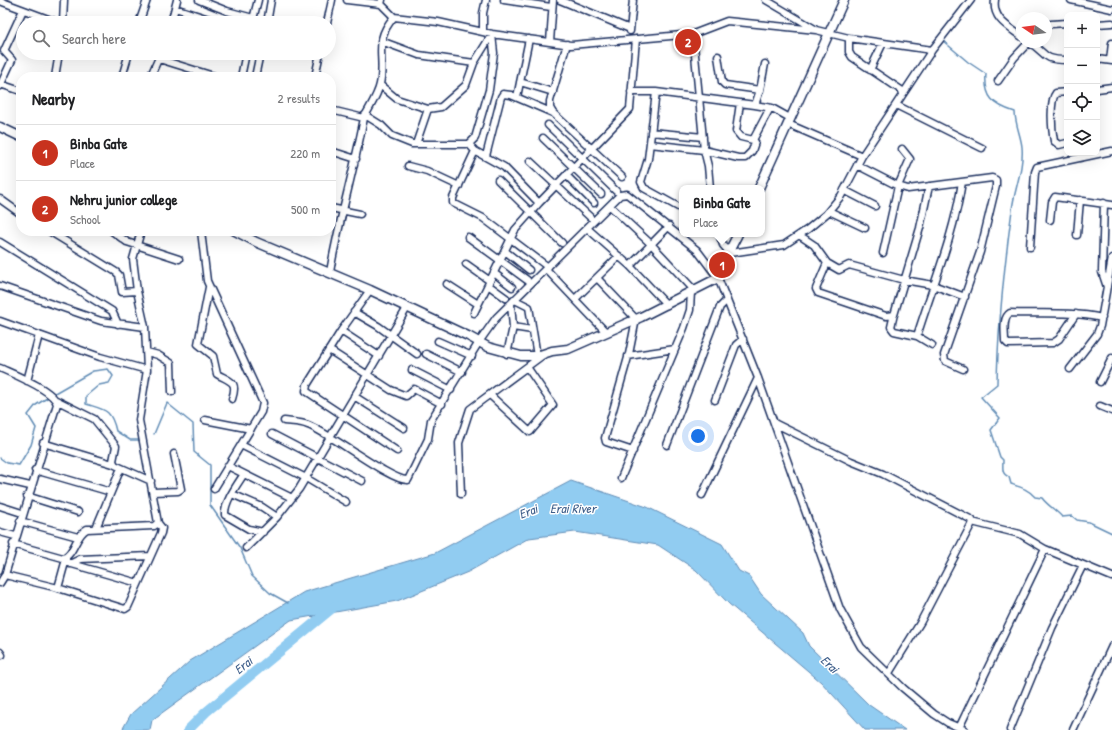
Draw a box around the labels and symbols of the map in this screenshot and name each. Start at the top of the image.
north arrow [1016,12,1052,48]
pin: 2 [675,27,701,57]
pin: 1 [709,250,735,280]
your location [688,426,708,446]
water label: Erai [516,499,541,523]
water label: Erai River [550,499,598,517]
water label: Erai [230,651,257,678]
water label: Erai [817,651,844,678]

